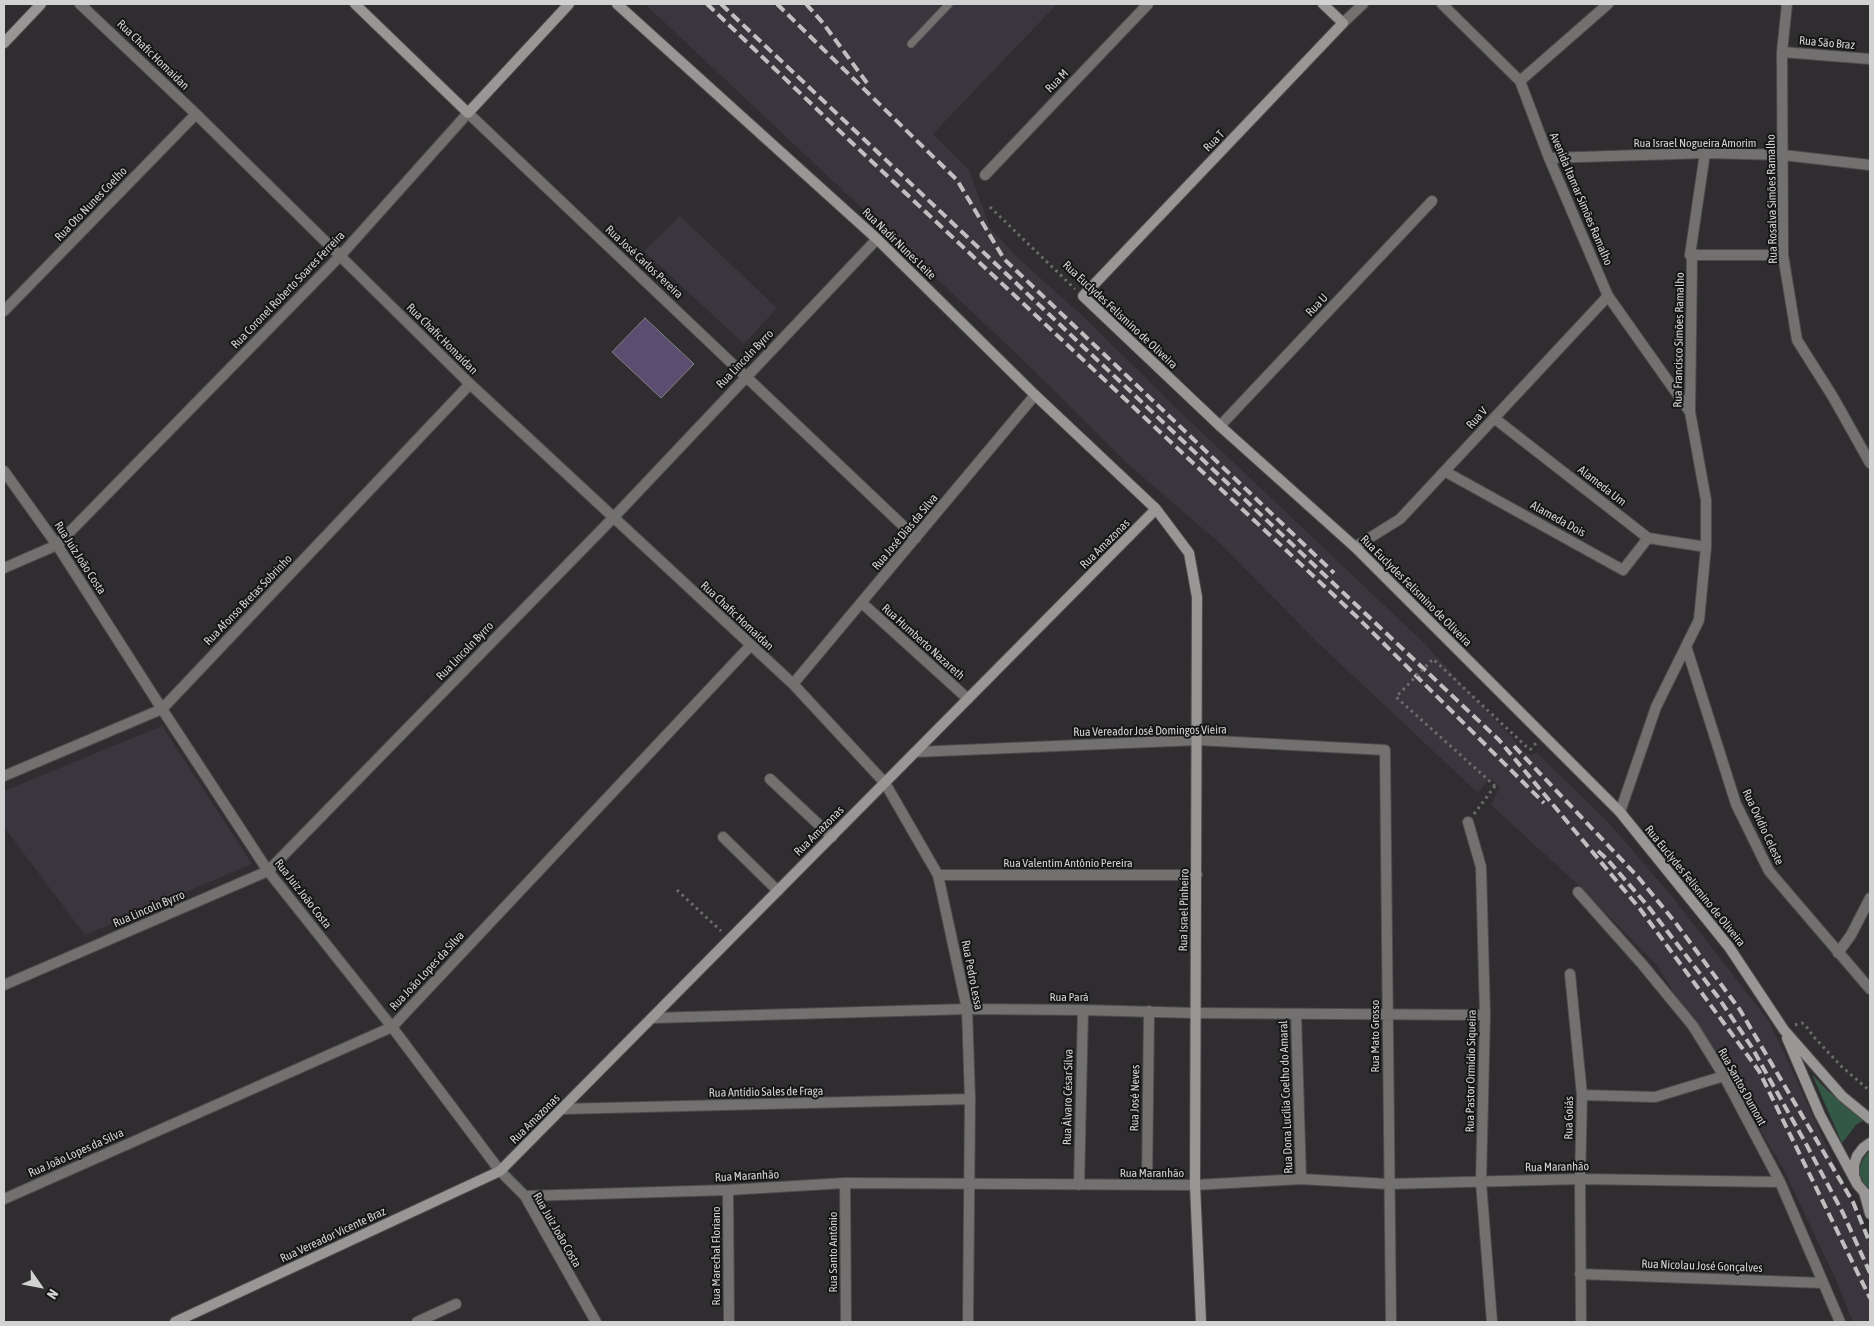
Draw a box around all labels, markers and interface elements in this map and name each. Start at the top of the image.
street label: Rua Chafic Homaidan [114,17,192,93]
street label: Rua São Braz [1799,33,1855,53]
street label: Rua M [1042,66,1072,96]
street label: Rua T [1200,127,1228,155]
street label: Avenida Itamar Simões Ramalho [1546,130,1616,268]
street label: Rua Rosalva Simões Ramalho [1764,134,1780,264]
street label: Rua Israel Nogueira Amorim [1634,136,1756,150]
street label: Rua Oto Nunes Coelho [52,164,130,244]
street label: Rua Nadir Nunes Leite [859,205,939,283]
street label: Rua José Carlos Pereira [602,222,686,302]
street label: Rua Coronel Roberto Soares Ferreira [228,228,348,352]
street label: Rua Euclydes Felismino de Oliveira [1060,258,1180,372]
street label: Rua Francisco Simões Ramalho [1671,272,1687,408]
street label: Rua U [1303,291,1331,319]
street label: Rua Chafic Homaidan [403,300,481,378]
street label: Rua Lincoln Byrro [713,327,777,391]
street label: Rua V [1463,404,1491,432]
street label: Alameda Um [1575,463,1629,509]
street label: Rua José Dias da Silva [869,491,941,573]
street label: Alameda Dois [1528,498,1588,540]
street label: Rua Amazonas [1077,516,1133,572]
street label: Rua Juiz João Costa [51,519,109,597]
street label: Rua Euclydes Felismino de Oliveira [1357,532,1475,650]
street label: Rua Afonso Bretas Sobrinho [201,552,295,648]
street label: Rua Chafic Homaidan [697,578,777,654]
street label: Rua Humberto Nazareth [879,601,967,683]
street label: Rua Lincoln Byrro [433,619,497,683]
street label: Rua Vereador José Domingos Vieira [1073,722,1227,740]
street label: Rua Ovídio Celeste [1739,787,1787,867]
street label: Rua Amazonas [791,803,847,859]
street label: Rua Euclydes Felismino de Oliveira [1642,823,1748,949]
street label: Rua Juiz João Costa [271,856,335,932]
street label: Rua Valentim Antônio Pereira [1003,856,1133,870]
street label: Rua Israel Pinheiro [1176,868,1192,952]
street label: Rua Lincoln Byrro [111,887,187,931]
street label: Rua João Lopes da Silva [387,928,467,1014]
street label: Rua Pedro Lessa [958,939,986,1011]
street label: Rua Pará [1049,990,1089,1004]
street label: Rua Mato Grosso [1368,1000,1382,1072]
street label: Rua Pastor Ormídio Siqueira [1463,1010,1479,1132]
street label: Rua Dona Lucília Coelho do Amaral [1276,1020,1296,1174]
street label: Rua Santos Dumont [1715,1046,1769,1128]
street label: Rua Álvaro César Silva [1060,1049,1076,1145]
street label: Rua José Neves [1127,1065,1143,1131]
street label: Rua Antídio Sales de Fraga [709,1084,823,1100]
street label: Rua Amazonas [507,1091,563,1147]
street label: Rua Goiás [1561,1096,1577,1140]
street label: Rua João Lopes da Silva [26,1126,126,1180]
street label: Rua Maranhão [1525,1159,1589,1175]
street label: Rua Maranhão [1120,1166,1184,1180]
street label: Rua Maranhão [714,1167,780,1185]
street label: Rua Juiz João Costa [530,1190,584,1270]
street label: Rua Vereador Vicente Braz [278,1204,388,1266]
street label: Rua Marechal Floriano [709,1206,723,1306]
street label: Rua Santo Antônio [826,1212,840,1292]
street label: Rua Nicolau José Gonçalves [1641,1257,1763,1275]
north arrow [15,1261,65,1311]
text: N [44,1286,62,1302]

